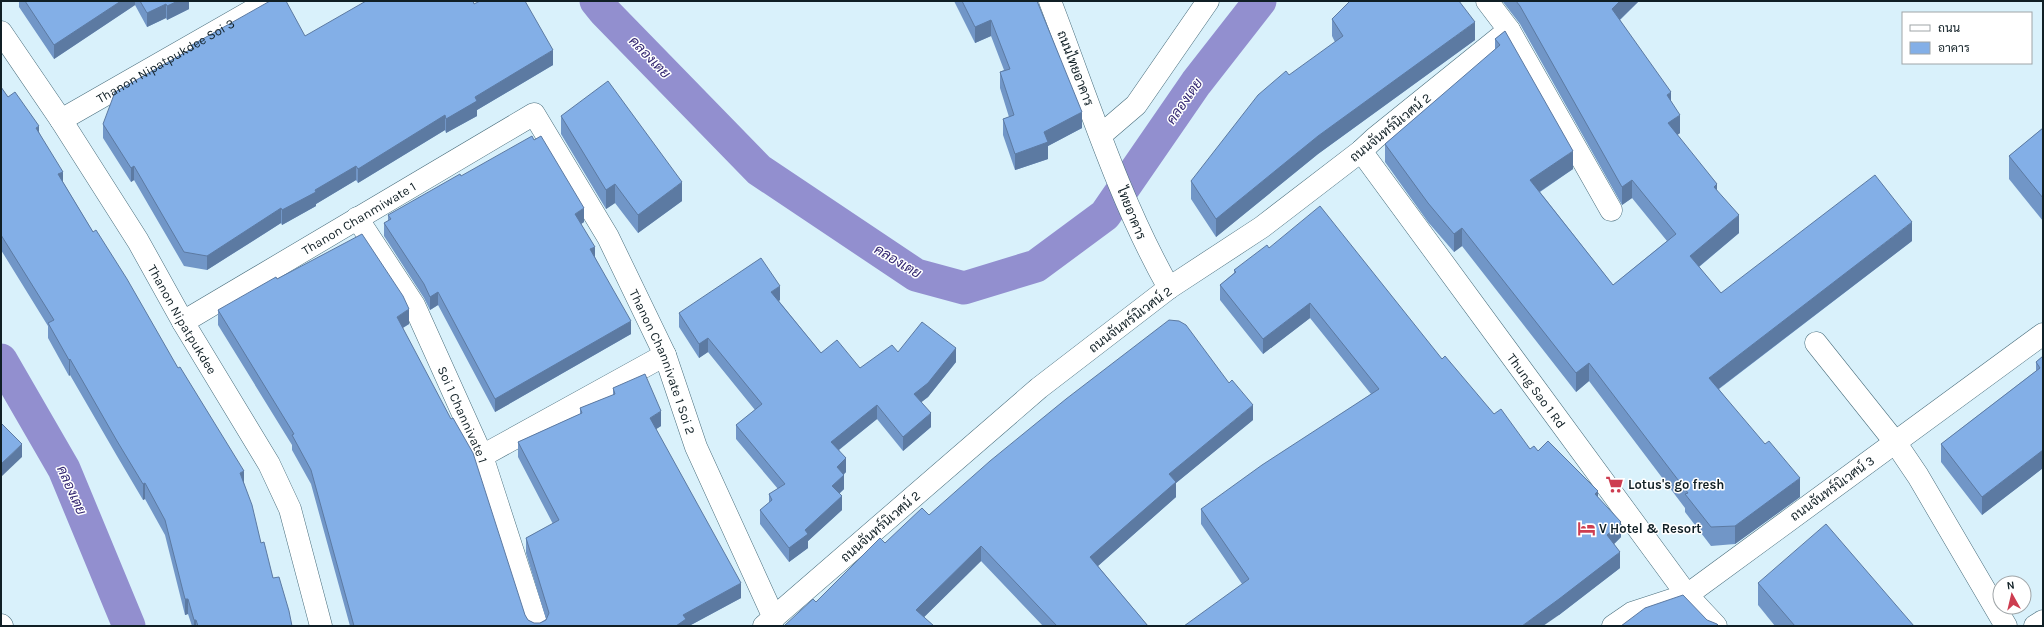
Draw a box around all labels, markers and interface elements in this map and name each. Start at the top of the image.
legend [1902,12,2032,64]
street label: Thanon Nipatpukdee Soi 3 [94,15,237,106]
text: ถนน [1938,21,1961,35]
street label: ถนนไทยอาคาร [1054,28,1098,108]
water label: คลองเตย [625,33,674,82]
text: อาคาร [1938,41,1970,55]
water label: คลองเตย [1163,75,1206,127]
street label: ถนนจันทร์นิเวศน์ 2 [1345,88,1434,165]
street label: Thanon Chanmiwate 1 [299,179,418,258]
street label: ไทยอาคาร [1114,183,1150,242]
water label: คลองเตย [871,241,924,282]
street label: Thanon Nipatpukdee [145,262,220,377]
street label: ถนนจันทร์นิเวศน์ 2 [1085,282,1175,356]
street label: Thanon Channivate 1 Soi 2 [626,287,698,436]
street label: Thung Sao 1 Rd [1504,350,1569,431]
street label: Soi 1 Channivate 1 [434,364,491,465]
street label: ถนนจันทร์นิเวศน์ 3 [1786,451,1877,524]
water label: คลองเตย [53,463,90,517]
supermarket icon: Lotus's go fresh [1605,474,1625,494]
place label: Lotus's go fresh [1628,477,1724,492]
street label: ถนนจันทร์นิเวศน์ 2 [836,486,923,565]
hotel icon: V Hotel & Resort [1576,518,1596,538]
place label: V Hotel & Resort [1599,521,1701,536]
north arrow [1992,575,2032,615]
text: N [2006,579,2015,593]

